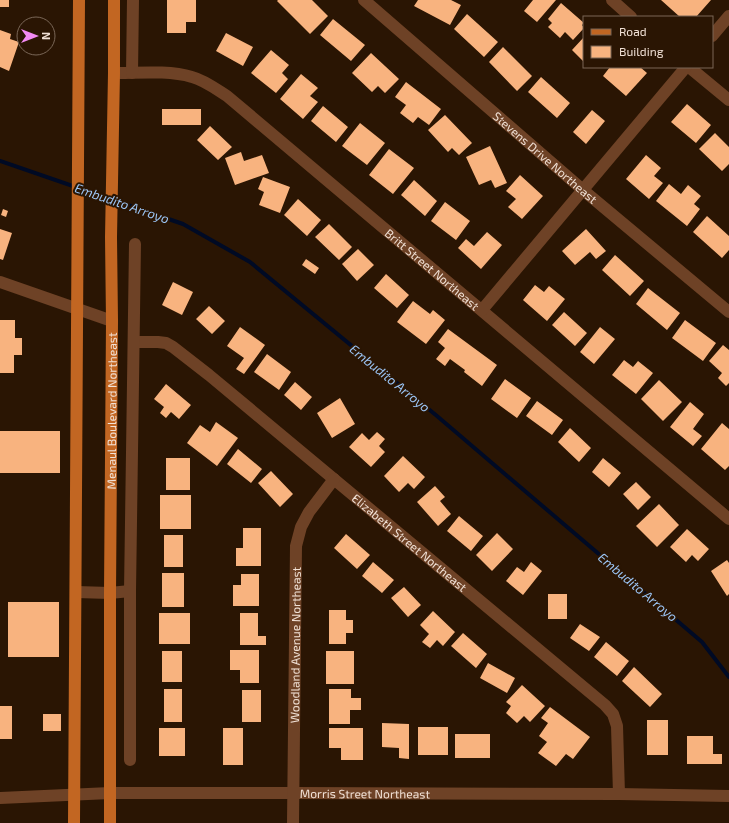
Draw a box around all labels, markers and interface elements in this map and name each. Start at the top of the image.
north arrow [16,16,56,56]
legend [583,16,713,68]
text: Road [619,24,647,38]
text: N [40,32,53,40]
text: Building [619,44,664,58]
street label: Stevens Drive Northeast [491,108,600,206]
water label: Embudito Arroyo [73,179,171,227]
street label: Britt Street Northeast [383,226,483,313]
street label: Menaul Boulevard Northeast [104,332,119,490]
water label: Embudito Arroyo [347,341,433,415]
street label: Elizabeth Street Northeast [350,490,470,594]
water label: Embudito Arroyo [595,549,681,625]
street label: Woodland Avenue Northeast [287,566,303,723]
street label: Morris Street Northeast [300,786,430,800]

